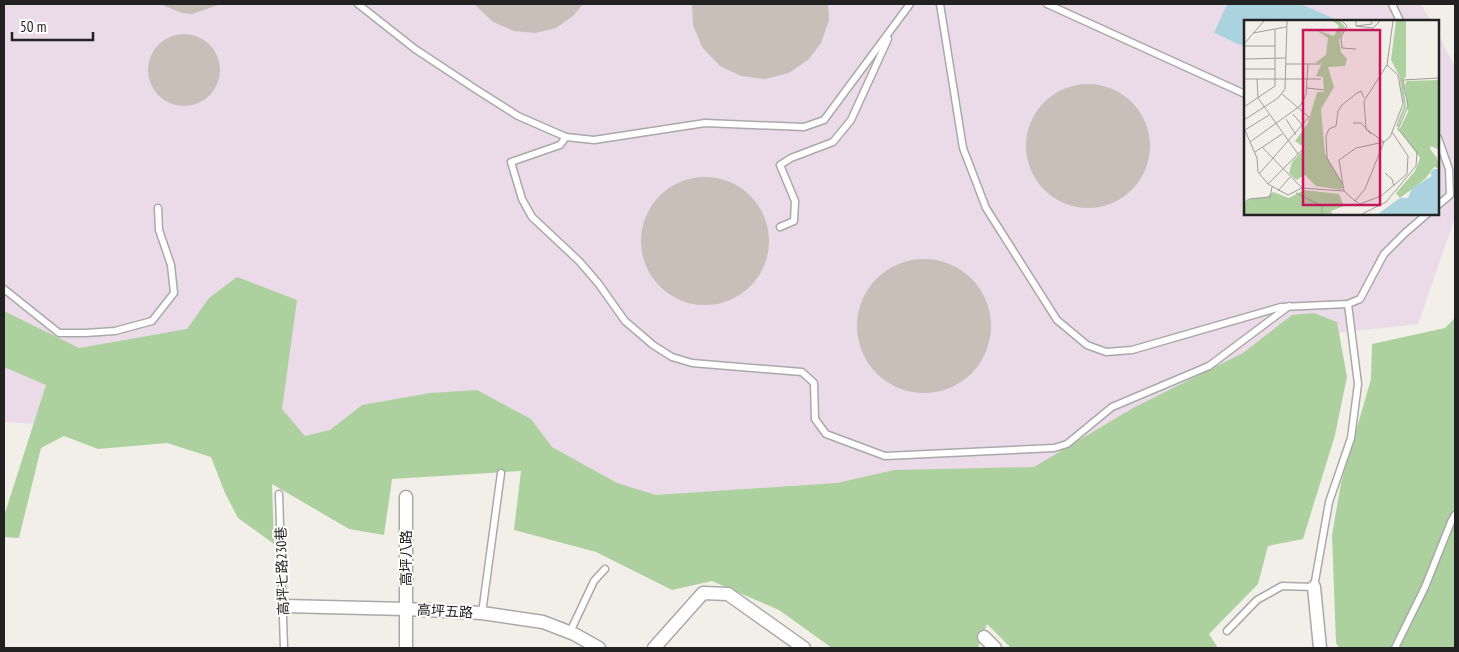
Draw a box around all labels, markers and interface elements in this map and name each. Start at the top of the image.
scale bar [12,10,94,42]
text: 50 m [20,17,46,36]
inset map [1244,20,1439,215]
street label: 高坪七路230巷 [271,526,293,616]
street label: 高坪八路 [397,530,415,586]
street label: 高坪五路 [417,601,473,621]

